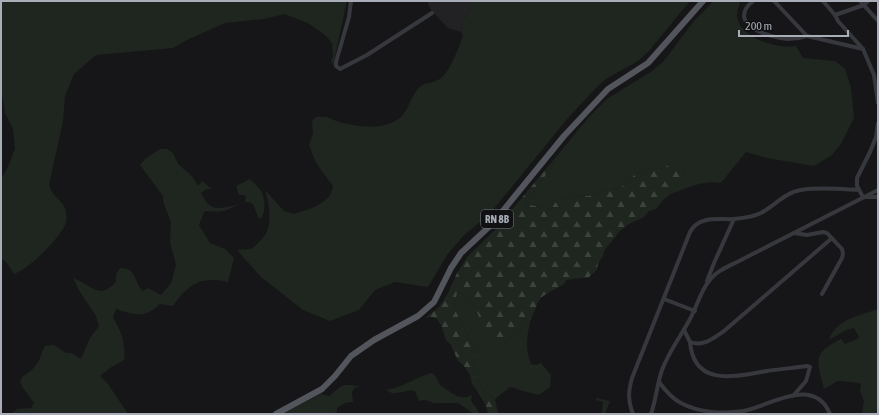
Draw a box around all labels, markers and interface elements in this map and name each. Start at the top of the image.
scale bar [739,12,848,38]
text: 200 m [745,19,772,33]
road number: RN 8B [481,210,513,228]

